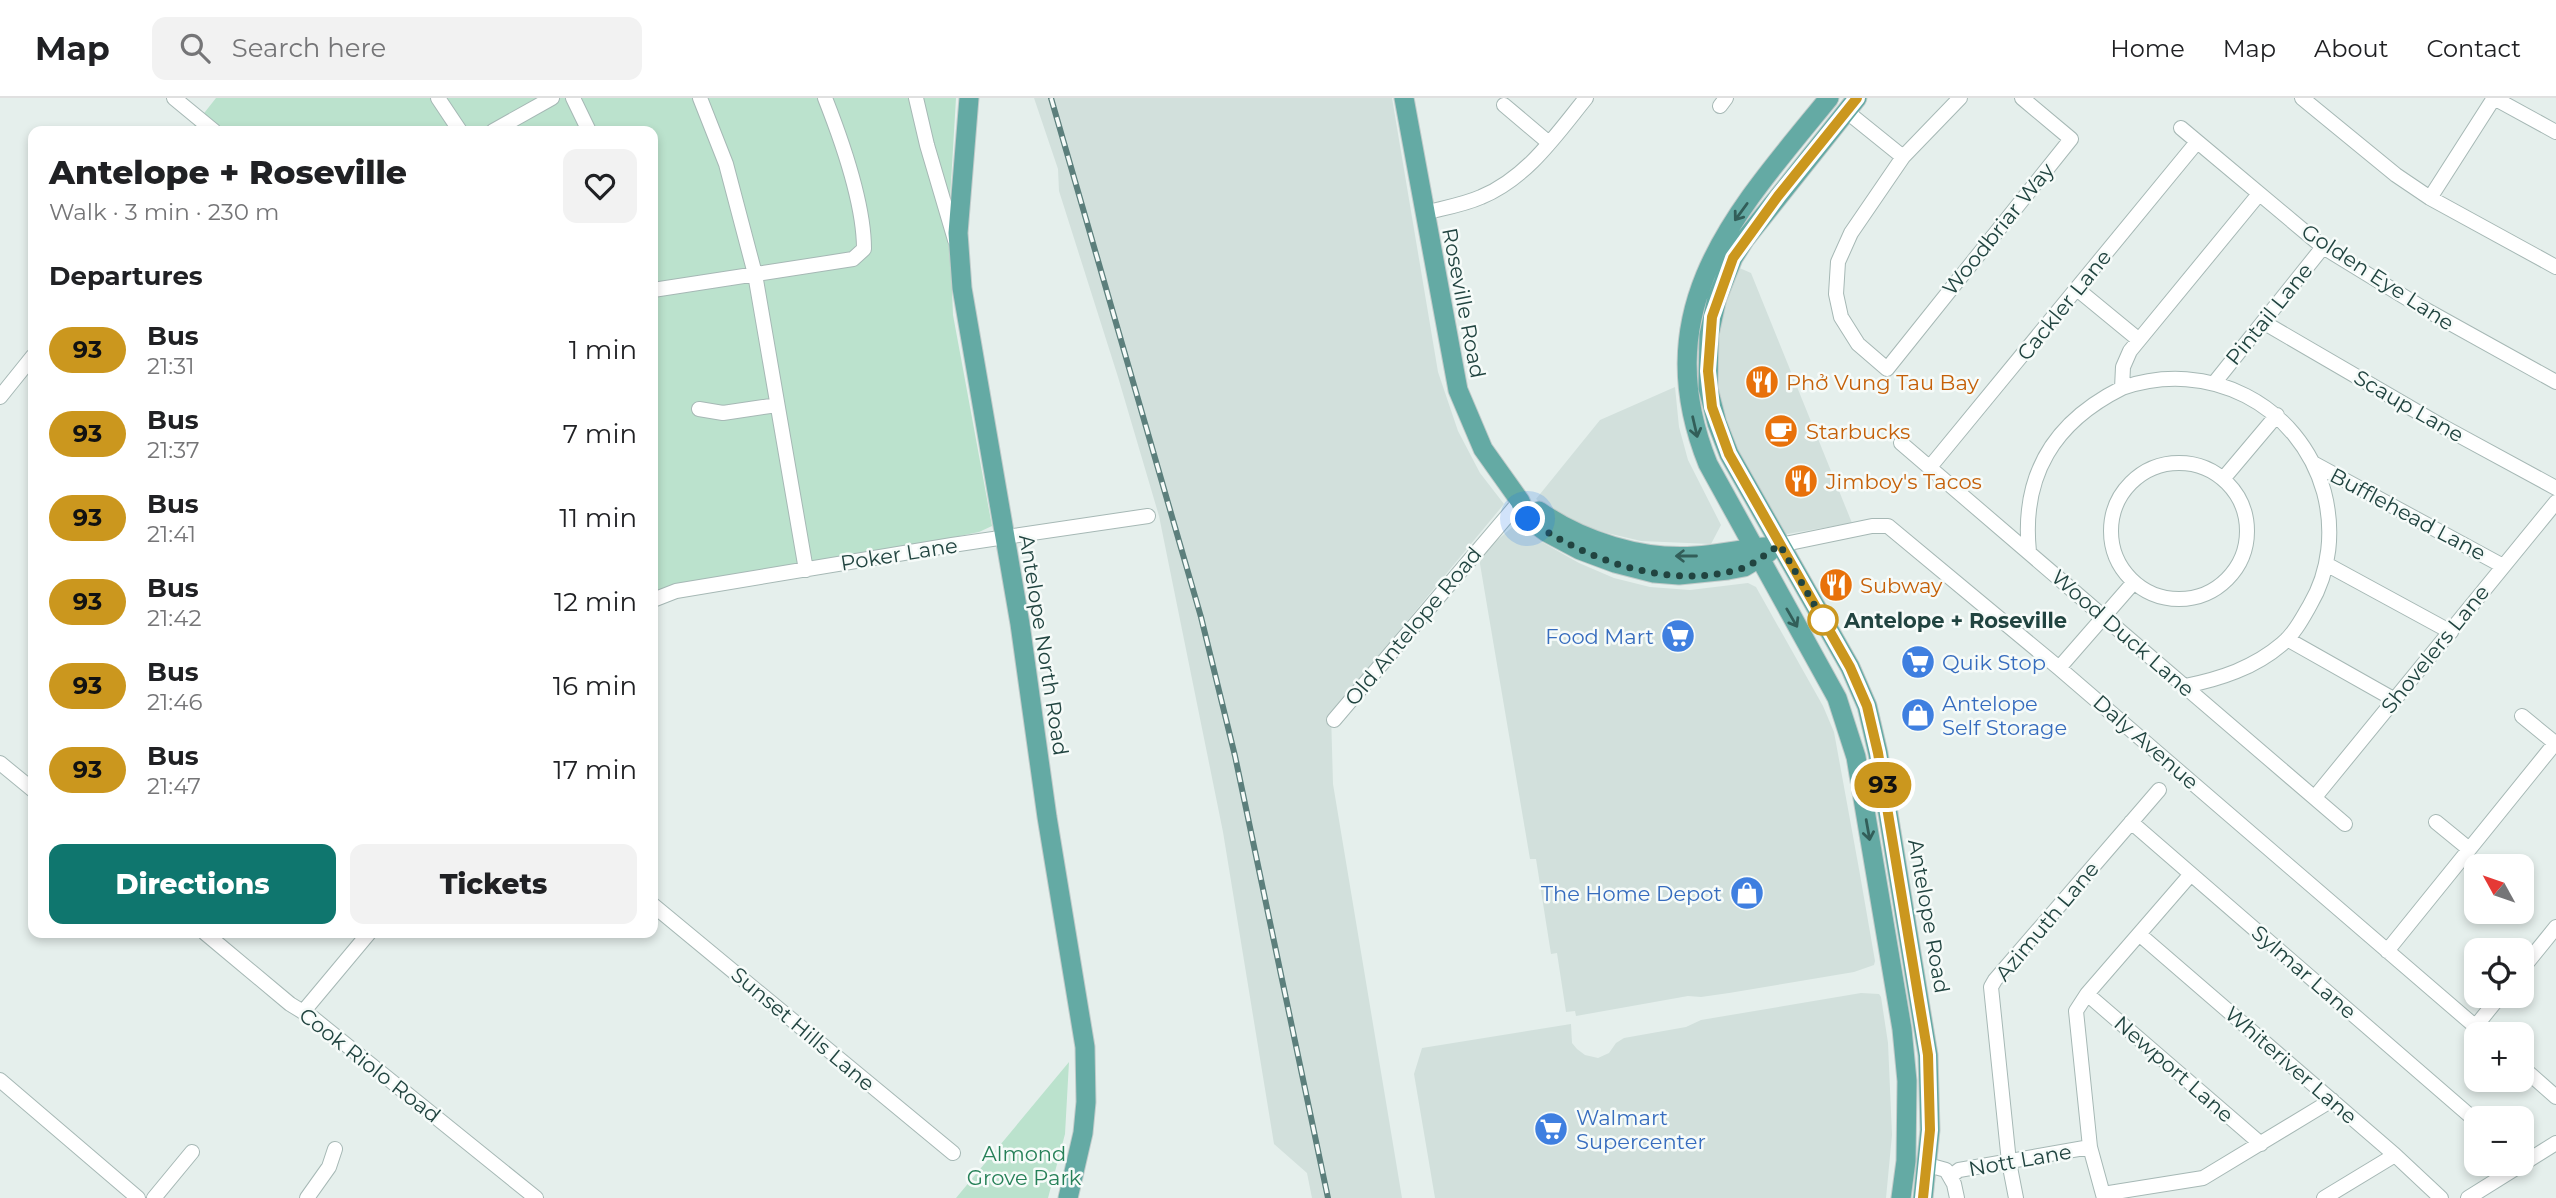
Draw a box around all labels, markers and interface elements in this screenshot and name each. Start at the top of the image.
search box [152,17,642,80]
text: Map [35,28,110,68]
icon: search [176,29,214,67]
text: Search here [232,32,386,64]
text: Home [2110,34,2185,63]
text: Map [2223,34,2276,63]
text: About [2314,34,2388,63]
text: Contact [2426,34,2521,63]
button: heart [563,149,637,223]
text: Antelope + Roseville [49,152,407,192]
street label: Woodbriar Way [1937,157,2059,300]
text: Walk · 3 min · 230 m [49,198,279,226]
one-way arrow [1733,202,1748,220]
street label: Golden Eye Lane [2297,218,2459,336]
street label: Roseville Road [1437,226,1491,380]
street label: Cackler Lane [2012,245,2116,365]
street label: Pintail Lane [2220,258,2318,370]
text: Departures [49,260,203,292]
text: Bus [147,320,199,352]
text: 1 min [569,334,637,366]
text: 93 [73,335,102,364]
text: 21:31 [147,352,195,380]
restaurant icon: Phở Vung Tau Bay [1743,363,1781,401]
street label: Scaup Lane [2350,365,2468,447]
place label: Phở Vung Tau Bay [1786,370,1979,395]
text: Bus [147,404,199,436]
cafe icon: Starbucks [1762,412,1800,450]
one-way arrow [1689,415,1702,437]
text: 7 min [563,418,637,450]
text: 93 [73,419,102,448]
place label: Starbucks [1806,419,1910,444]
text: 21:37 [147,436,199,464]
restaurant icon: Jimboy's Tacos [1782,462,1820,500]
street label: Bufflehead Lane [2326,462,2490,566]
place label: Jimboy's Tacos [1825,469,1982,494]
text: Bus [147,488,199,520]
your location [1510,501,1545,536]
text: 11 min [559,502,637,534]
text: 93 [73,503,102,532]
text: 21:41 [147,520,196,548]
street label: Poker Lane [839,532,959,576]
street label: Antelope North Road [1014,533,1074,757]
street label: Old Antelope Road [1339,542,1487,710]
one-way arrow [1674,549,1697,563]
street label: Wood Duck Lane [2046,564,2200,702]
restaurant icon: Subway [1817,566,1855,604]
text: Bus [147,572,199,604]
place label: Subway [1860,573,1943,598]
street label: Shovelers Lane [2376,580,2494,718]
text: 12 min [554,586,637,618]
text: 93 [73,587,102,616]
text: 21:42 [147,604,201,632]
marker: Antelope + Roseville [1808,605,1838,635]
one-way arrow [1786,607,1799,628]
place label: Antelope + Roseville [1843,608,2067,633]
supermarket icon: Food Mart [1659,617,1697,655]
place label: Food Mart [1545,624,1654,649]
supermarket icon: Quik Stop [1899,643,1937,681]
place label: Quik Stop [1942,650,2046,675]
text: Bus [147,656,199,688]
text: 16 min [553,670,637,702]
text: 93 [73,671,102,700]
text: 21:46 [147,688,202,716]
street label: Daly Avenue [2088,689,2204,795]
place label: Antelope Self Storage [1942,691,2067,740]
shop icon: Antelope Self Storage [1899,696,1937,734]
text: Bus [147,740,199,772]
text: 17 min [553,754,637,786]
text: 93 [73,755,102,784]
line badge: 93 [1852,762,1914,808]
text: 93 [1868,770,1898,799]
text: 21:47 [147,772,201,800]
one-way arrow [1862,818,1875,840]
street label: Antelope Road [1903,837,1955,995]
button: Directions [49,844,336,924]
button: Tickets [350,844,637,924]
north arrow [2464,854,2534,924]
map controls [2464,854,2534,1176]
street label: Azimuth Lane [1990,856,2104,986]
shop icon: The Home Depot [1728,874,1766,912]
place label: The Home Depot [1541,881,1722,906]
street label: Sylmar Lane [2247,920,2361,1024]
button: locate [2464,938,2534,1008]
street label: Sunset Hills Lane [726,962,880,1096]
street label: Whiteriver Lane [2220,1001,2362,1129]
street label: Cook Riolo Road [295,1002,445,1128]
street label: Newport Lane [2109,1010,2239,1128]
button: + [2464,1022,2534,1092]
place label: Walmart Supercenter [1576,1105,1706,1154]
button: − [2464,1106,2534,1176]
supermarket icon: Walmart Supercenter [1532,1110,1570,1148]
street label: Nott Lane [1967,1139,2073,1181]
park label: Almond Grove Park [967,1141,1082,1190]

